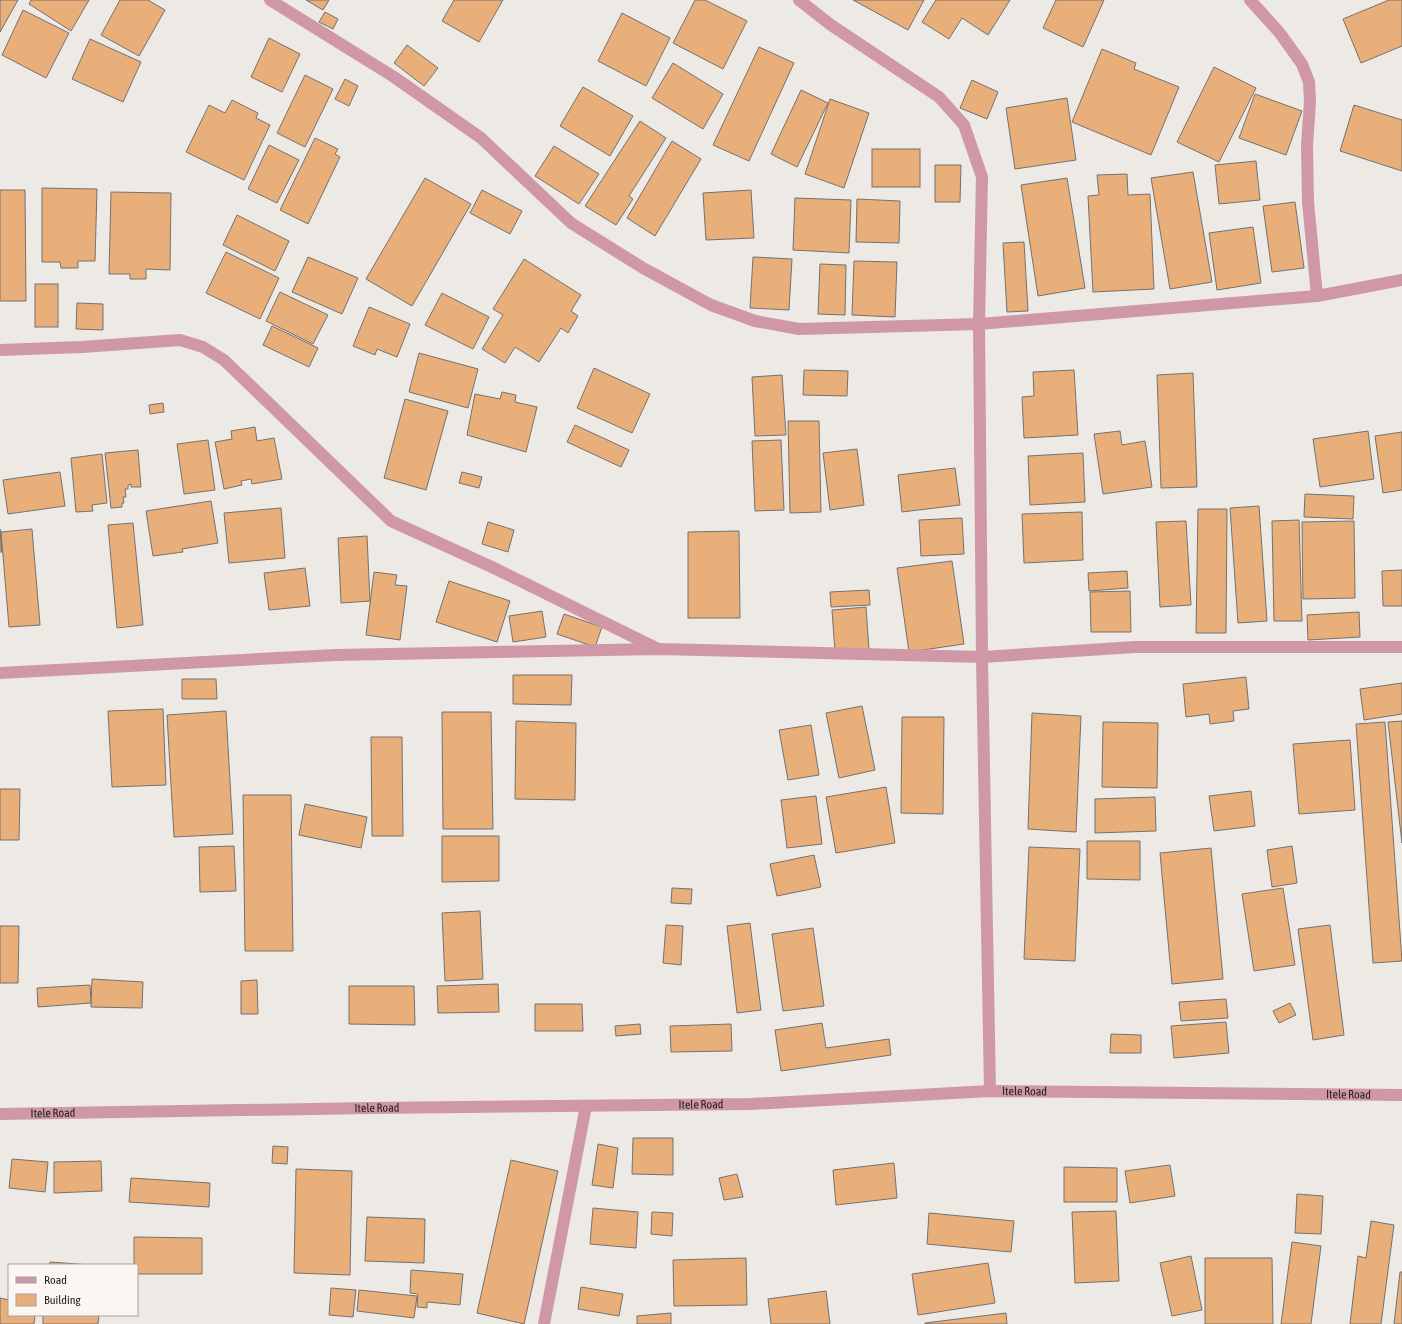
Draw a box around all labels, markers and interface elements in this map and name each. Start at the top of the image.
street label: Itele Road [1002,1084,1047,1099]
street label: Itele Road [1326,1087,1371,1102]
street label: Itele Road [678,1097,723,1112]
street label: Itele Road [354,1101,400,1115]
street label: Itele Road [30,1106,76,1121]
legend [8,1264,138,1316]
text: Road [44,1273,67,1287]
text: Building [44,1293,82,1307]

